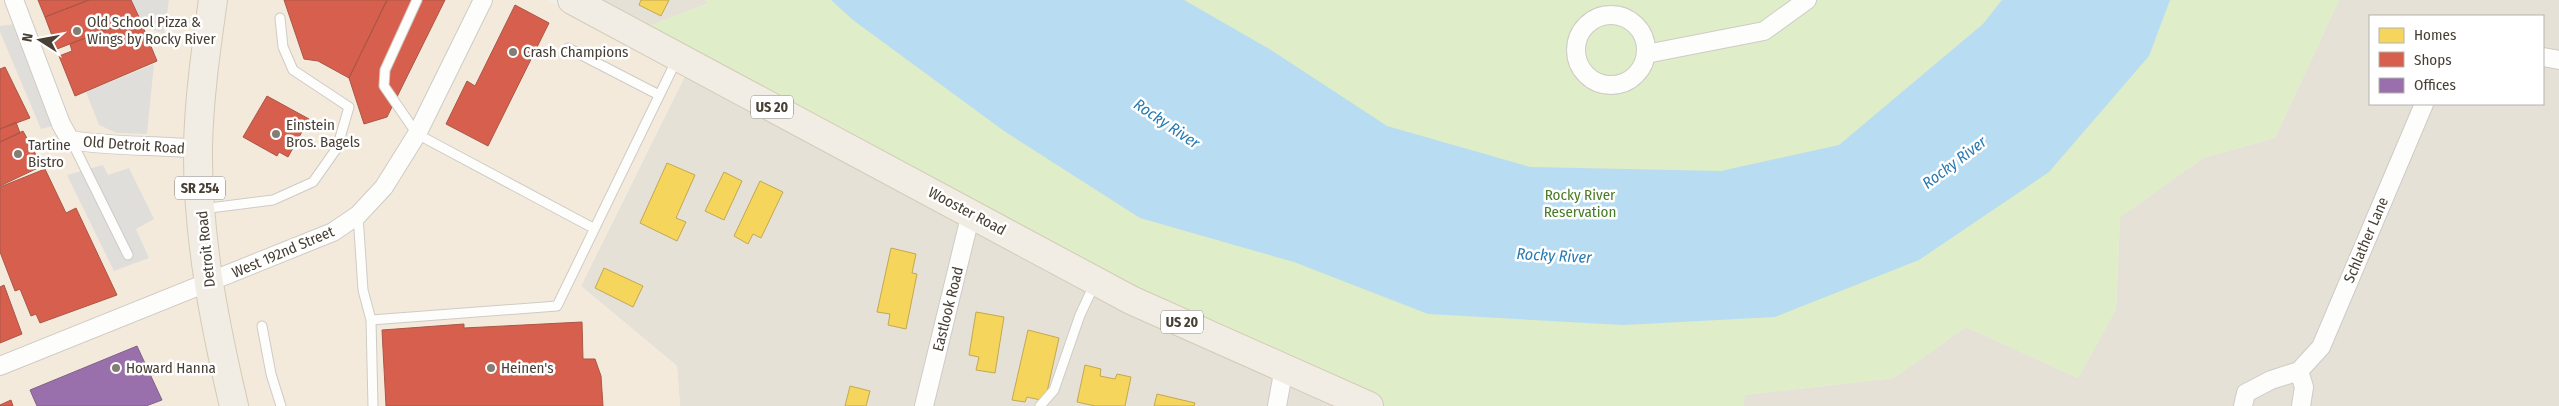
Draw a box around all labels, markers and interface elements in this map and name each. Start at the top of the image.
place label: Old School Pizza & Wings by Rocky River [87,13,216,48]
north arrow [15,15,65,65]
legend [2369,15,2544,105]
marker: Old School Pizza & Wings by Rocky River [71,25,83,37]
text: Homes [2414,26,2456,44]
text: N [19,32,37,43]
place label: Crash Champions [523,43,628,61]
marker: Crash Champions [507,46,519,58]
text: Shops [2414,51,2452,69]
text: Offices [2414,76,2456,94]
road number: US 20 [751,95,793,118]
water label: Rocky River [1130,95,1204,153]
place label: Einstein Bros. Bagels [286,116,360,151]
marker: Einstein Bros. Bagels [270,128,282,140]
street label: Old Detroit Road [83,132,185,158]
water label: Rocky River [1919,132,1990,193]
place label: Tartine Bistro [28,136,71,171]
marker: Tartine Bistro [12,148,24,160]
road number: SR 254 [175,177,225,200]
street label: Wooster Road [925,183,1009,239]
park label: Rocky River Reservation [1544,186,1616,221]
street label: Schlather Lane [2340,195,2392,285]
street label: Detroit Road [193,210,219,288]
street label: West 192nd Street [229,222,337,282]
water label: Rocky River [1516,244,1592,267]
street label: Eastlook Road [929,265,967,353]
road number: US 20 [1161,311,1203,334]
place label: Howard Hanna [126,359,216,377]
place label: Heinen's [501,359,554,377]
marker: Howard Hanna [110,362,122,374]
marker: Heinen's [485,362,497,374]

